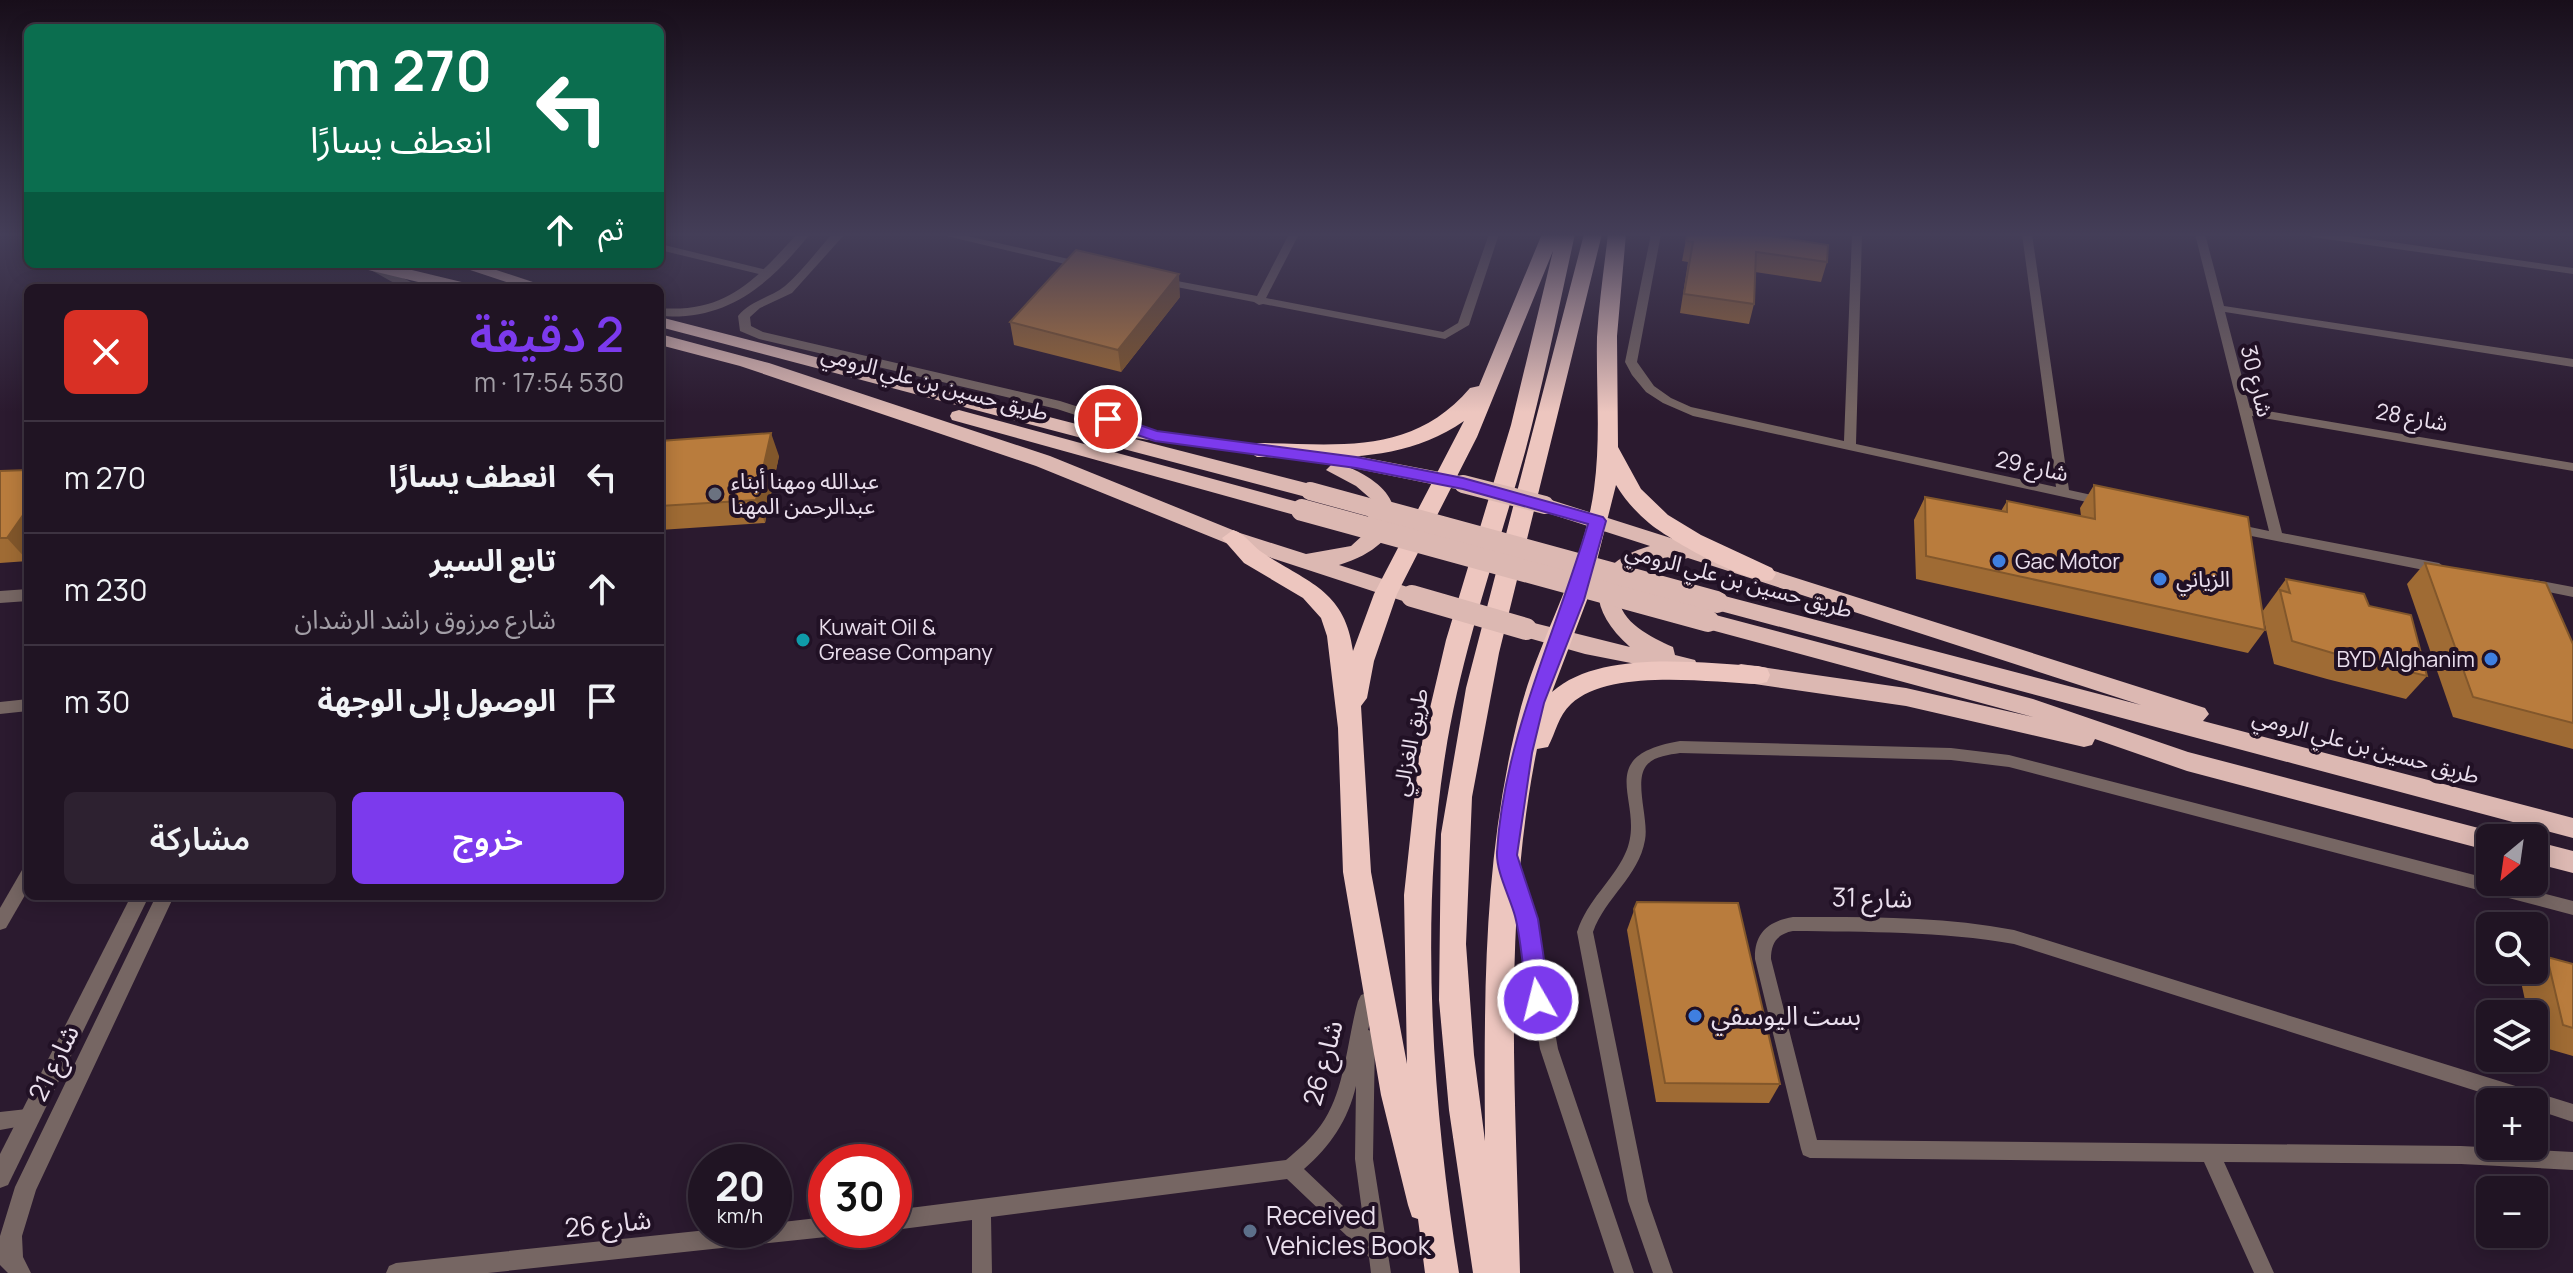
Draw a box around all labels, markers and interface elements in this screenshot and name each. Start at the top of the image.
text: 270 m [330,31,492,108]
icon: left [520,56,624,160]
text: انعطف يسارًا [310,115,492,164]
icon: ahead [538,208,582,252]
text: ثم [598,208,624,249]
text: 2 دقيقة [470,301,624,366]
button: close [64,310,148,394]
street label: طريق حسين بن علي الرومي [818,338,1052,430]
street label: شارع 30 [2232,342,2280,420]
text: 530 m · 17:54 [474,364,624,400]
pin [1074,385,1142,453]
street label: شارع 28 [2373,396,2450,440]
icon: arrive [1086,397,1130,441]
street label: شارع 29 [1993,444,2071,490]
text: انعطف يسارًا [389,455,556,496]
icon: left [580,455,624,499]
text: 270 m [64,457,146,498]
place label: عبدالله ومهنا أبناء عبدالرحمن المهنا [731,466,879,521]
marker: عبدالله ومهنا أبناء عبدالرحمن المهنا [706,485,724,503]
street label: طريق حسين بن علي الرومي [1622,535,1856,627]
text: تابع السير [430,539,556,580]
place label: Gac Motor [2015,546,2120,576]
marker: Gac Motor [1990,552,2008,570]
place label: الزياني [2176,564,2230,596]
icon: ahead [580,567,624,611]
text: 230 m [64,569,147,610]
marker: الزياني [2151,570,2169,588]
text: شارع مرزوق راشد الرشدان [295,601,556,637]
place label: Kuwait Oil & Grease Company [819,612,993,667]
marker: Kuwait Oil & Grease Company [794,631,812,649]
place label: BYD Alghanim [2337,644,2475,674]
marker: BYD Alghanim [2482,650,2500,668]
text: الوصول إلى الوجهة [317,679,556,720]
icon: arrive [580,679,624,723]
text: 30 m [64,681,130,722]
street label: طريق الغزالي [1385,685,1437,799]
street label: طريق حسين بن علي الرومي [2249,701,2483,793]
button: مشاركة [64,792,336,884]
button: خروج [352,792,624,884]
north arrow [2476,824,2548,896]
map controls [2476,824,2548,1248]
street label: شارع 31 [1831,878,1913,918]
button: search [2476,912,2548,984]
position arrow [1496,958,1580,1042]
place label: بست اليوسفي [1711,997,1861,1036]
button: layers [2476,1000,2548,1072]
marker: بست اليوسفي [1686,1007,1704,1025]
street label: شارع 26 [1293,1016,1353,1110]
street label: شارع 21 [19,1018,89,1108]
button: + [2476,1088,2548,1160]
speed limit sign: 30 [808,1144,912,1248]
text: 20 [715,1158,765,1213]
button: − [2476,1176,2548,1248]
place label: Received Vehicles Book [1266,1197,1432,1263]
street label: شارع 26 [563,1201,653,1247]
text: km/h [717,1202,763,1229]
marker: Received Vehicles Book [1241,1222,1259,1240]

